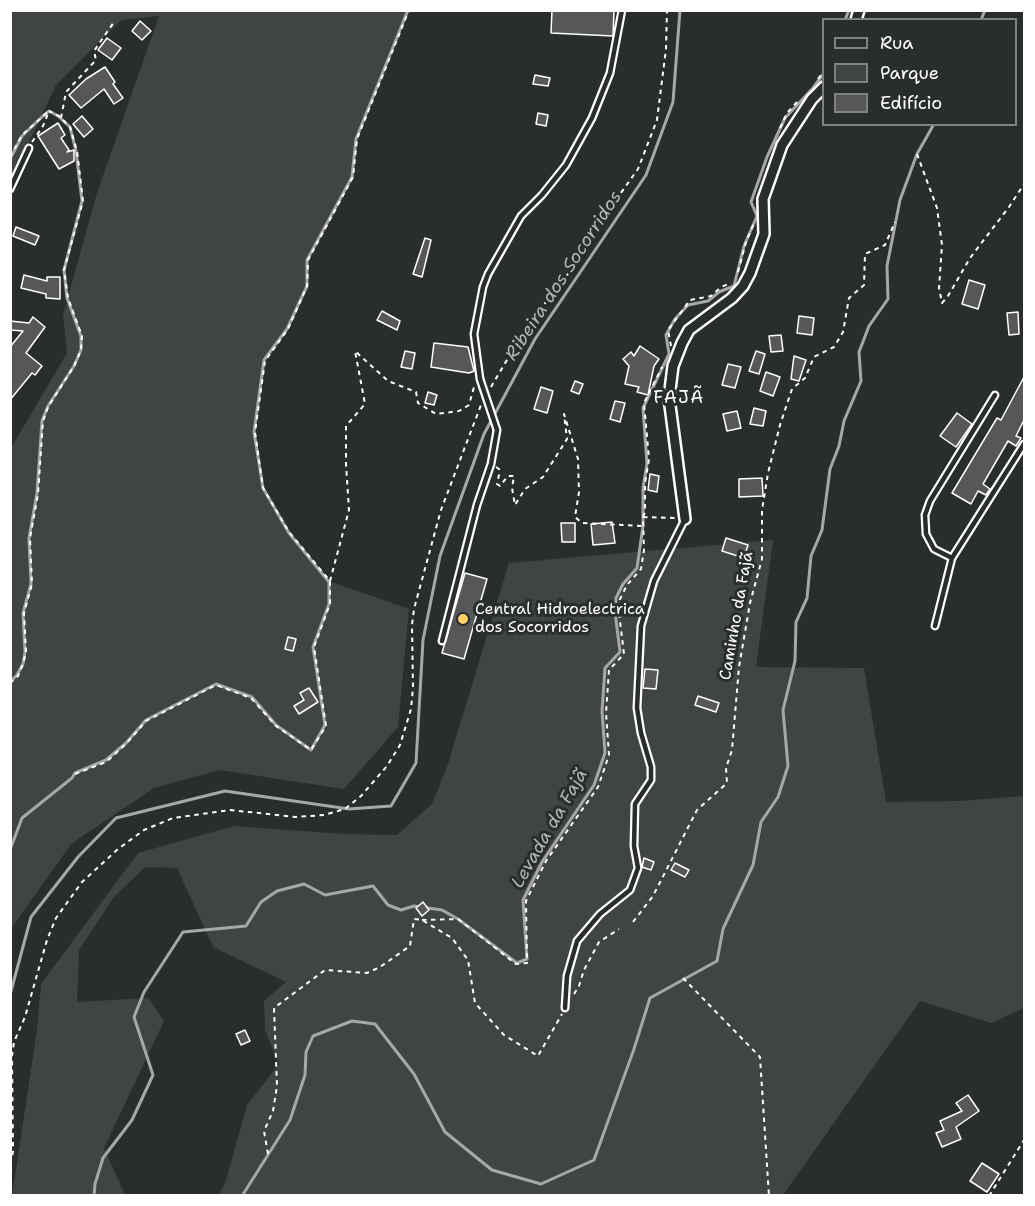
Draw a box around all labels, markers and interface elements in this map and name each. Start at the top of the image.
legend [822,18,1017,126]
text: Rua [880,31,913,55]
text: Parque [880,61,939,85]
text: Edifício [880,91,942,115]
water label: Ribeira dos Socorridos [501,187,627,365]
district label: FAJÃ [653,387,705,409]
street label: Caminho da Fajã [716,550,758,682]
place label: Central Hidroelectrica dos Socorridos [475,600,645,638]
marker: Central Hidroelectrica dos Socorridos [456,612,470,626]
water label: Levada da Fajã [507,766,593,892]

